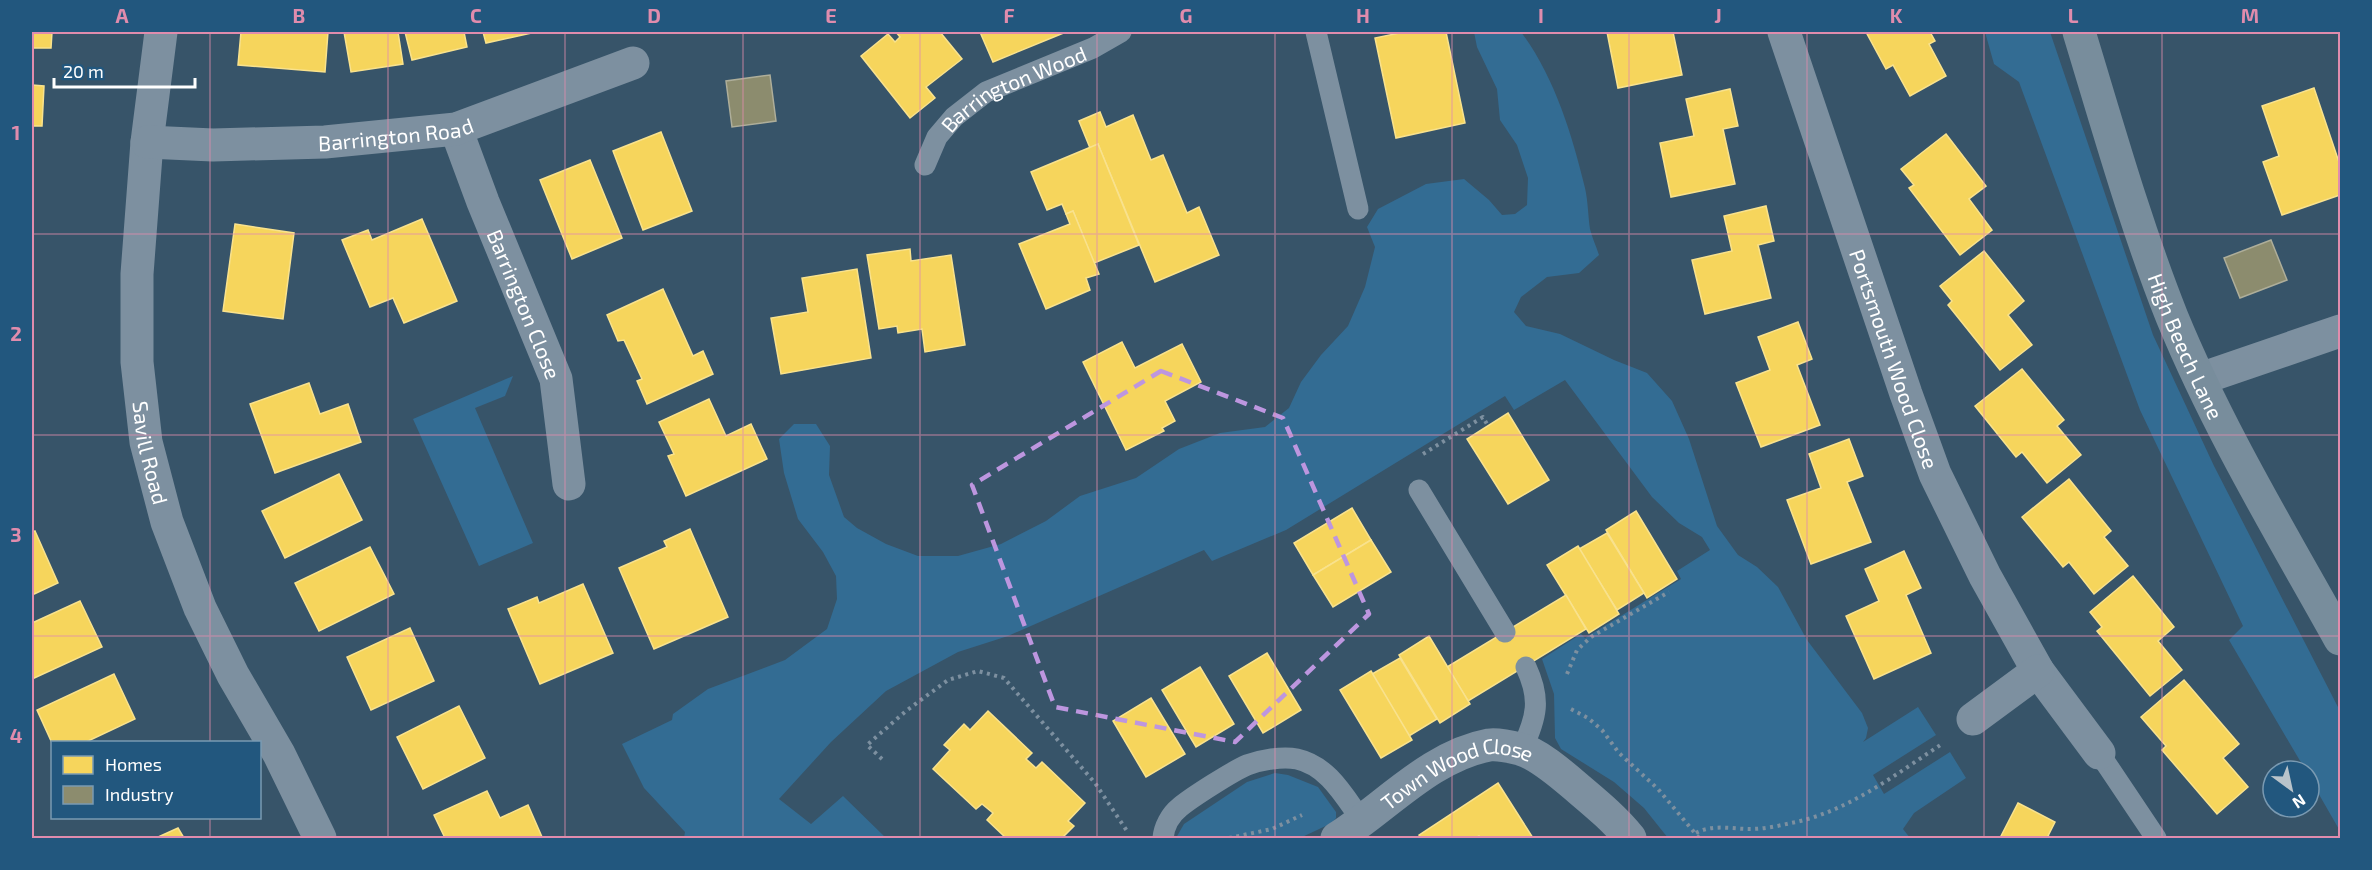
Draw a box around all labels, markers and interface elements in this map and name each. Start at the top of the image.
text: A [115,3,129,27]
text: B [293,3,305,27]
text: C [470,3,482,27]
text: D [647,3,661,27]
text: E [825,3,837,27]
text: F [1003,3,1015,27]
text: G [1180,3,1192,27]
text: H [1356,3,1370,27]
text: I [1538,3,1544,27]
text: J [1714,3,1722,27]
text: K [1890,3,1903,27]
text: L [2068,3,2079,27]
text: M [2241,3,2259,27]
street label: Barrington Wood [935,40,1090,137]
scale bar [54,51,195,89]
text: 20 m [63,60,104,82]
street label: Barrington Road [318,111,476,155]
text: 1 [12,120,20,144]
street label: Barrington Close [483,225,567,382]
street label: Portsmouth Wood Close [1846,246,1944,472]
street label: High Beech Lane [2144,270,2229,423]
text: 2 [10,321,22,345]
street label: Savill Road [129,400,174,507]
text: 3 [10,522,22,546]
text: 4 [10,723,23,747]
street label: Town Wood Close [1375,732,1538,814]
legend [51,741,261,819]
text: Homes [105,753,162,775]
north arrow [2261,759,2321,819]
text: Industry [105,783,174,805]
text: N [2289,791,2309,813]

